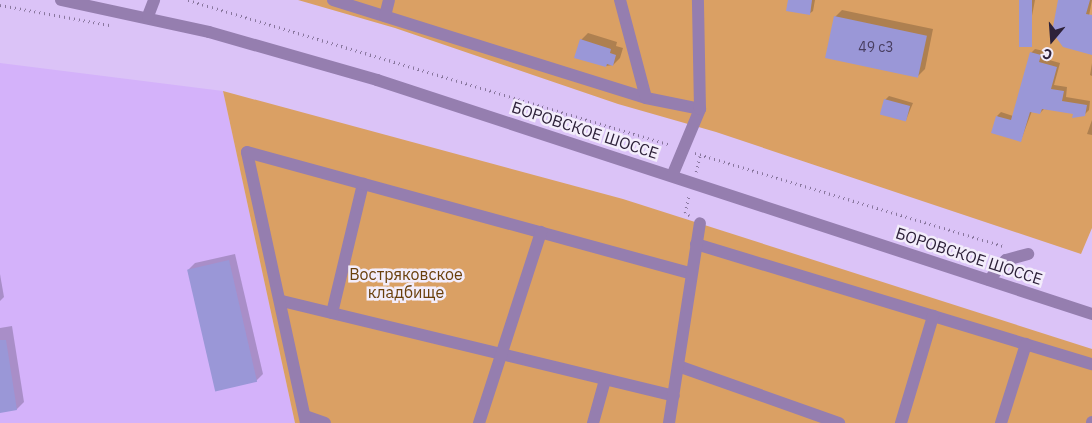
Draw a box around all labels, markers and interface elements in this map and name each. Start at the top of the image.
north arrow [1027,15,1077,65]
house number: 49 с3 [858,39,894,55]
text: С [1040,44,1054,64]
street label: БОРОВСКОЕ ШОССЕ [509,97,661,163]
street label: БОРОВСКОЕ ШОССЕ [893,223,1045,289]
park label: Востряковское кладбище [349,264,463,302]

